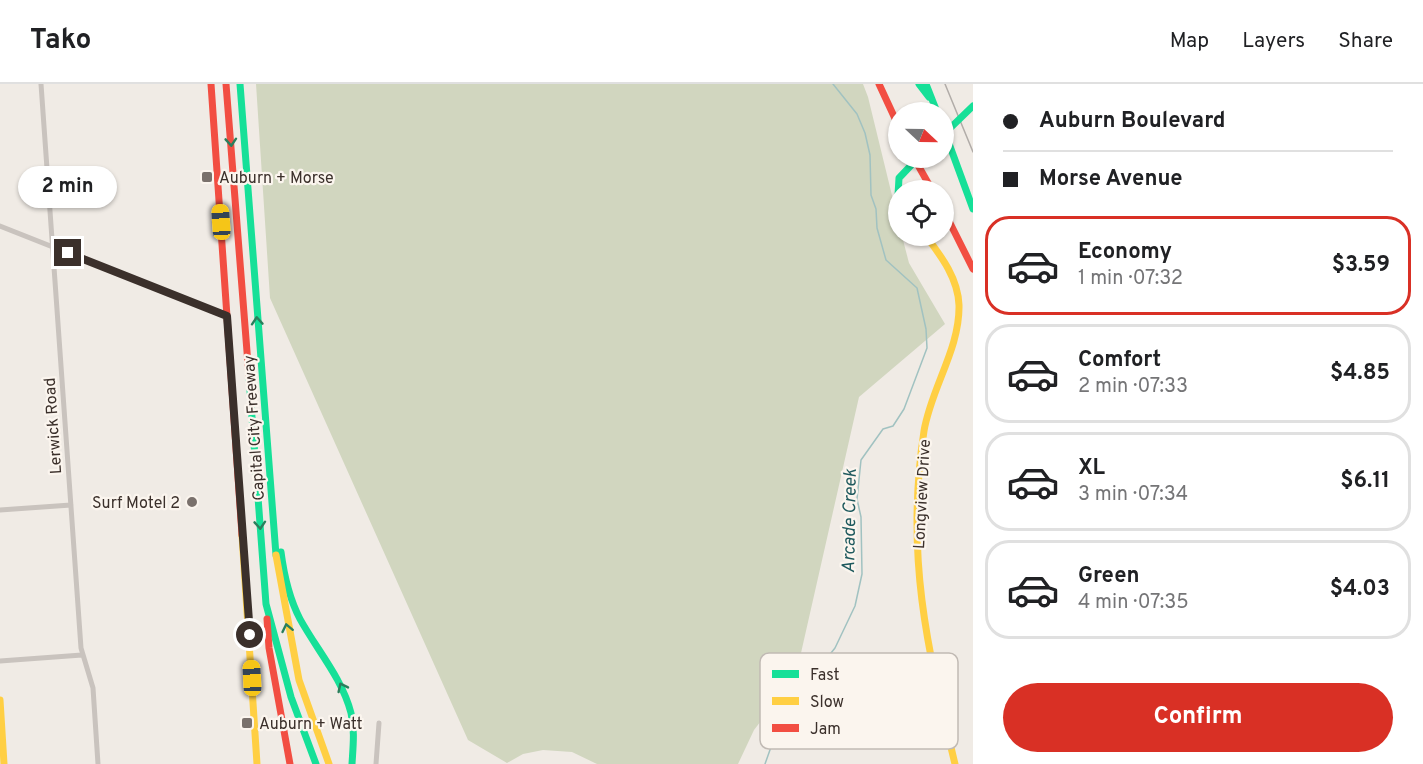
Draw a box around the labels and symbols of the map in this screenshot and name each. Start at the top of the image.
north arrow [888,102,954,168]
one-way arrow [224,138,237,147]
callout: 2 min [19,166,118,208]
place label: Auburn + Morse [219,169,334,189]
marker: Auburn + Morse [200,170,214,184]
car [211,203,231,241]
route end [54,239,81,266]
one-way arrow [250,316,263,325]
street label: Capital City Freeway [240,354,270,501]
street label: Lerwick Road [41,377,67,475]
street label: Longview Drive [910,439,936,550]
water label: Arcade Creek [838,468,863,573]
place label: Surf Motel 2 [92,494,180,514]
marker: Surf Motel 2 [185,495,199,509]
one-way arrow [254,521,267,530]
route start [236,621,263,648]
one-way arrow [281,624,294,634]
legend [760,653,958,749]
car [242,660,262,696]
text: Fast [810,666,840,686]
one-way arrow [337,682,349,693]
text: Slow [810,693,844,713]
place label: Auburn + Watt [259,715,363,735]
marker: Auburn + Watt [240,716,254,730]
text: Jam [810,720,841,740]

